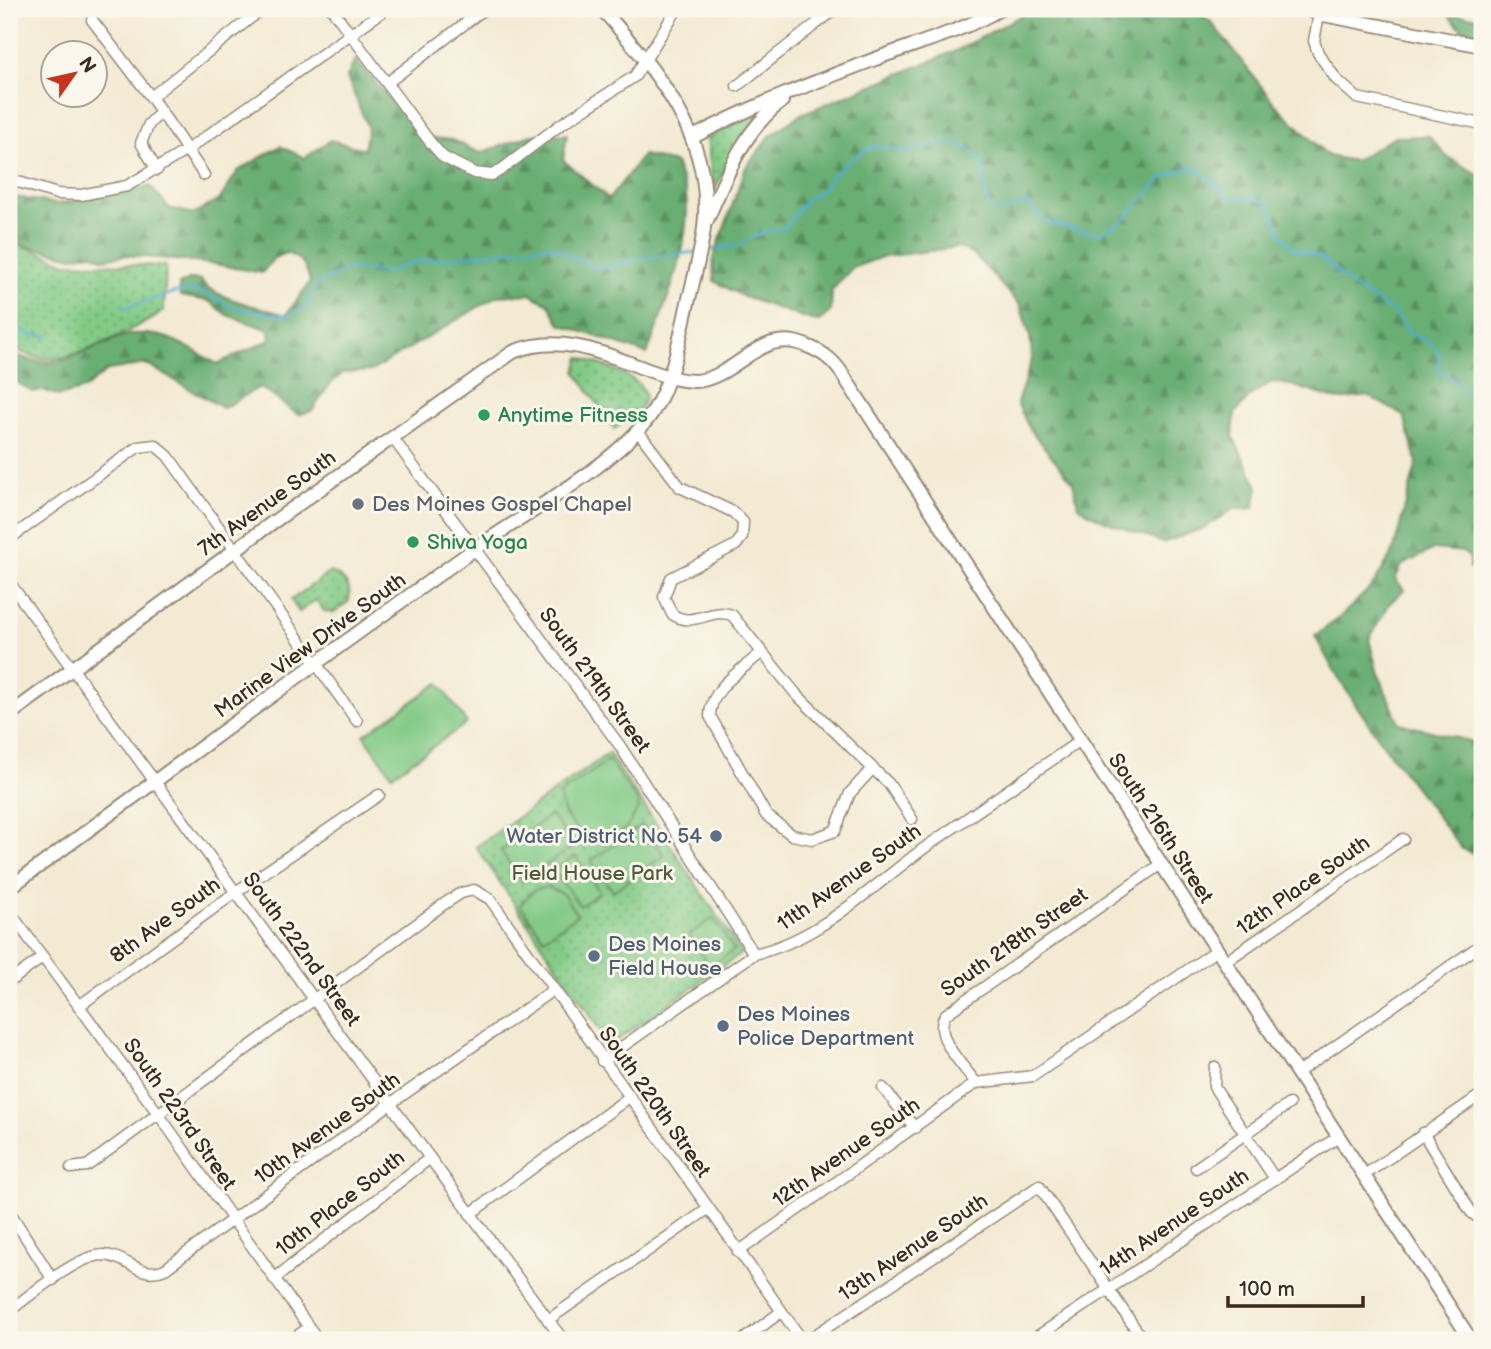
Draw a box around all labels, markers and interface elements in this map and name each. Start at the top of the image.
north arrow [38,38,108,108]
text: N [73,53,100,78]
place label: Anytime Fitness [498,403,648,428]
marker: Anytime Fitness [476,407,492,423]
street label: 7th Avenue South [194,445,341,562]
place label: Des Moines Gospel Chapel [372,492,632,517]
marker: Des Moines Gospel Chapel [350,496,366,512]
place label: Shiva Yoga [427,530,528,555]
marker: Shiva Yoga [405,534,421,550]
street label: Marine View Drive South [210,567,411,723]
street label: South 219th Street [534,603,656,758]
street label: South 216th Street [1103,749,1219,908]
street label: 11th Avenue South [773,818,926,936]
place label: Water District No. 54 [506,824,702,849]
marker: Water District No. 54 [708,828,724,844]
street label: 12th Place South [1232,830,1375,941]
park label: Field House Park [511,861,673,886]
street label: South 222nd Street [237,868,366,1031]
street label: 8th Ave South [105,872,225,969]
street label: South 218th Street [936,882,1093,1002]
place label: Des Moines Field House [608,932,722,981]
marker: Des Moines Field House [586,948,602,964]
place label: Des Moines Police Department [737,1002,915,1051]
marker: Des Moines Police Department [715,1018,731,1034]
street label: South 220th Street [593,1022,716,1183]
street label: South 223rd Street [118,1034,242,1195]
street label: 10th Avenue South [250,1067,405,1190]
street label: 12th Avenue South [768,1092,925,1213]
street label: 10th Place South [271,1145,410,1262]
street label: 14th Avenue South [1095,1163,1254,1282]
street label: 13th Avenue South [834,1188,993,1307]
scale bar [1228,1265,1363,1309]
text: 100 m [1239,1277,1295,1302]

